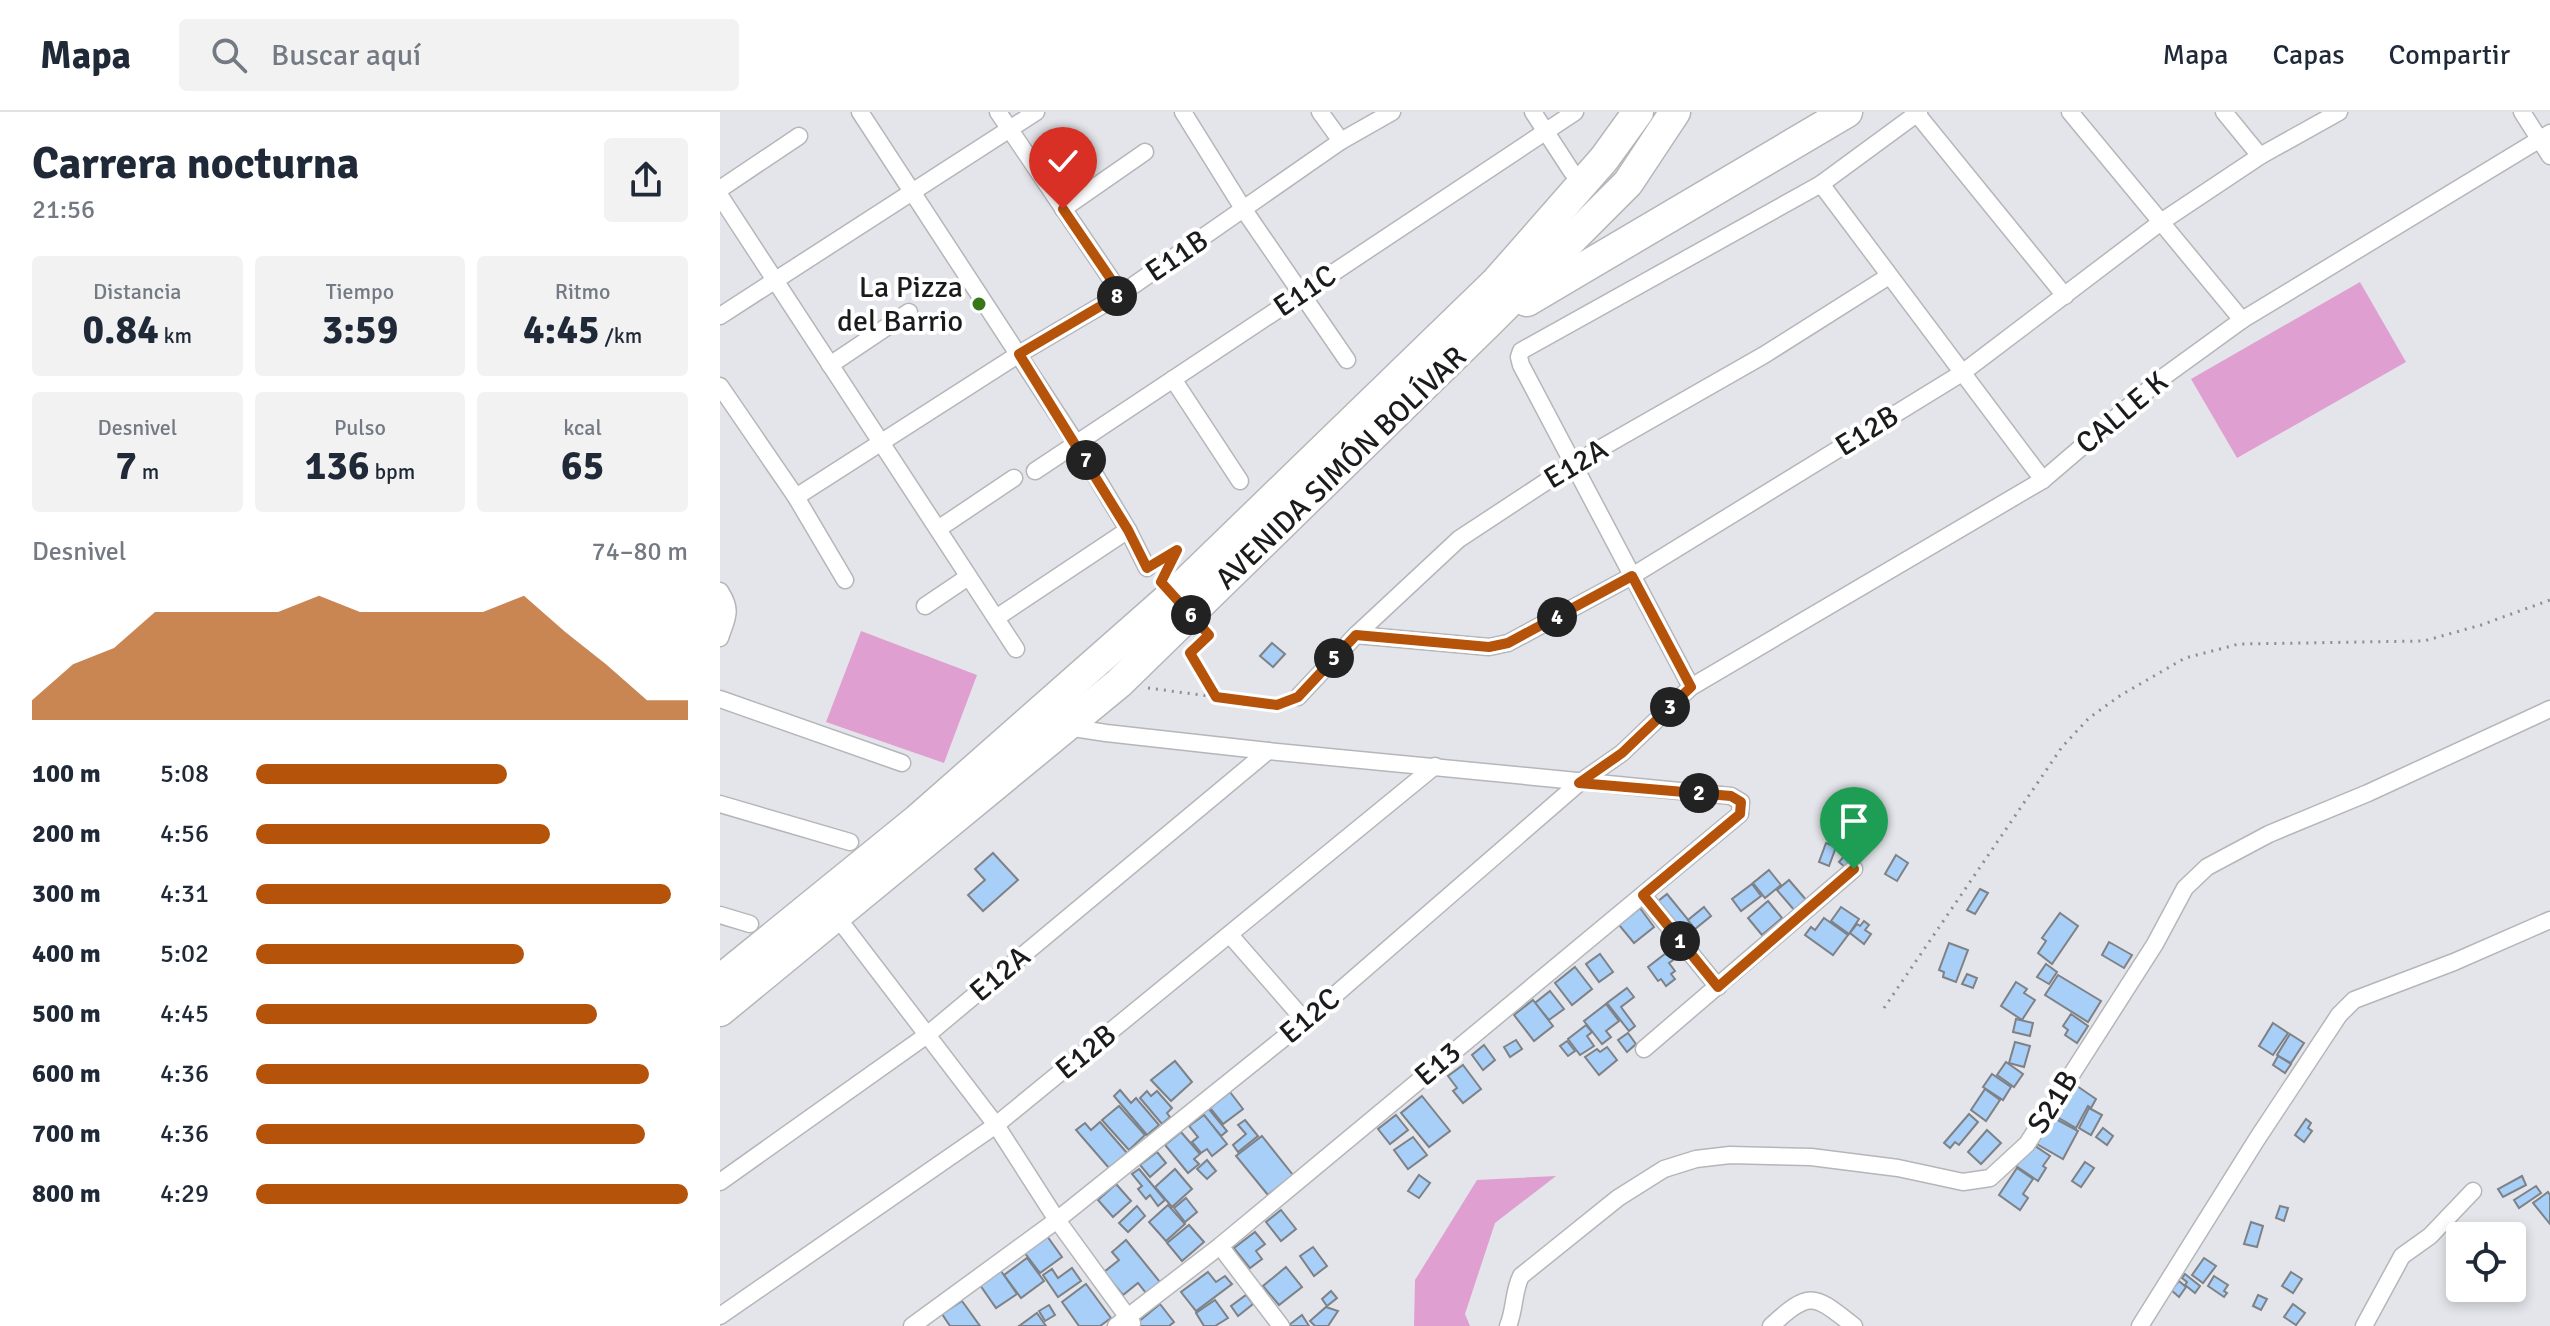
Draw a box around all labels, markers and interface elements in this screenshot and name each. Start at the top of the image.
search box [179,19,739,91]
text: Mapa [40,32,131,79]
icon: search [207,33,251,77]
text: Buscar aquí [271,37,421,74]
text: Mapa [2163,38,2228,72]
text: Capas [2272,38,2345,72]
text: Compartir [2389,38,2510,72]
pin [1029,127,1097,209]
text: Carrera nocturna [32,137,359,191]
button: share [604,138,688,222]
icon: check [1041,139,1085,183]
text: 21:56 [32,194,95,226]
street label: E11B [1139,222,1215,290]
street label: E11C [1267,257,1343,325]
place label: La Pizza del Barrio [837,269,963,340]
pin: 8 [1097,276,1137,316]
text: Distancia [93,278,182,305]
text: Tiempo [326,278,394,305]
text: Ritmo [555,278,611,305]
text: 8 [1111,282,1123,309]
marker: La Pizza del Barrio [970,295,988,313]
text: 0.84 [82,305,159,355]
text: 3:59 [322,305,398,355]
text: 4:45 [523,305,600,355]
text: km [159,322,192,349]
text: /km [600,322,642,349]
street label: AVENIDA SIMÓN BOLÍVAR [1208,338,1474,598]
street label: CALLE K [2068,364,2176,462]
street label: E12B [1829,397,1905,465]
text: Desnivel [97,414,177,441]
text: Pulso [334,414,386,441]
text: kcal [563,414,602,441]
street label: E12A [1537,431,1615,497]
pin: 7 [1066,440,1106,480]
text: 7 [115,441,137,491]
text: 136 [305,441,370,491]
text: 65 [561,441,604,491]
text: 7 [1080,446,1092,473]
text: m [137,458,159,485]
text: bpm [370,458,415,485]
text: Desnivel [32,536,126,568]
text: 74–80 m [592,536,688,568]
pin: 6 [1171,595,1211,635]
pin: 4 [1537,597,1577,637]
text: 6 [1185,601,1197,628]
text: 4 [1551,603,1563,630]
pin: 5 [1314,638,1354,678]
text: 5 [1328,644,1340,671]
pin: 3 [1650,687,1690,727]
text: 3 [1664,693,1676,720]
text: 100 m [32,758,101,790]
text: 5:08 [160,758,209,790]
pin: 2 [1679,773,1719,813]
text: 2 [1693,779,1705,806]
pin [1820,787,1888,869]
icon: arrive [1832,799,1876,843]
text: 200 m [32,818,101,850]
text: 4:56 [160,818,209,850]
text: 300 m [32,878,101,910]
text: 4:31 [160,878,209,910]
pin: 1 [1660,921,1700,961]
text: 1 [1674,927,1686,954]
text: 400 m [32,938,101,970]
text: 5:02 [160,938,209,970]
street label: E12A [962,938,1038,1010]
street label: E12C [1272,980,1348,1052]
text: 500 m [32,998,101,1030]
text: 4:45 [160,998,209,1030]
street label: E12B [1048,1016,1124,1088]
street label: E13 [1407,1034,1469,1094]
text: 600 m [32,1058,101,1090]
text: 4:36 [160,1058,209,1090]
street label: S21B [2020,1064,2086,1140]
text: 700 m [32,1118,101,1150]
text: 4:36 [160,1118,209,1150]
text: 800 m [32,1178,101,1210]
text: 4:29 [160,1178,209,1210]
map controls [2446,1222,2526,1302]
button: locate [2446,1222,2526,1302]

